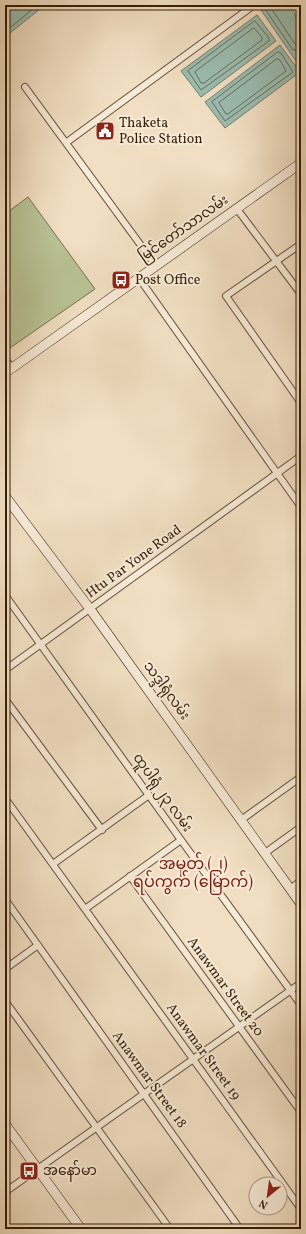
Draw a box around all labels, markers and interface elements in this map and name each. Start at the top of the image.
place label: Thaketa Police Station [119,114,203,149]
public building icon: Thaketa Police Station [94,120,116,142]
street label: မြင်တော်သာလမ်း [135,190,233,268]
bus stop icon: Post Office [110,269,132,291]
place label: Post Office [135,271,201,290]
street label: Htu Par Yone Road [82,521,186,603]
street label: သဒ္ဒါရုံလမ်း [137,657,195,725]
street label: ထူပါရုံ ၂၃ လမ်း [127,749,198,837]
district label: အမှတ် (၂) ရပ်ကွက် (မြောက်) [133,852,253,895]
street label: Anawmar Street 20 [182,933,268,1041]
street label: Anawmar Street 19 [161,1000,245,1104]
street label: Anawmar Street 18 [107,1028,191,1132]
bus stop icon: အနော်မာ [18,1160,40,1182]
place label: အနော်မာ [43,1160,97,1182]
north arrow [248,1176,288,1216]
text: N [257,1195,271,1212]

